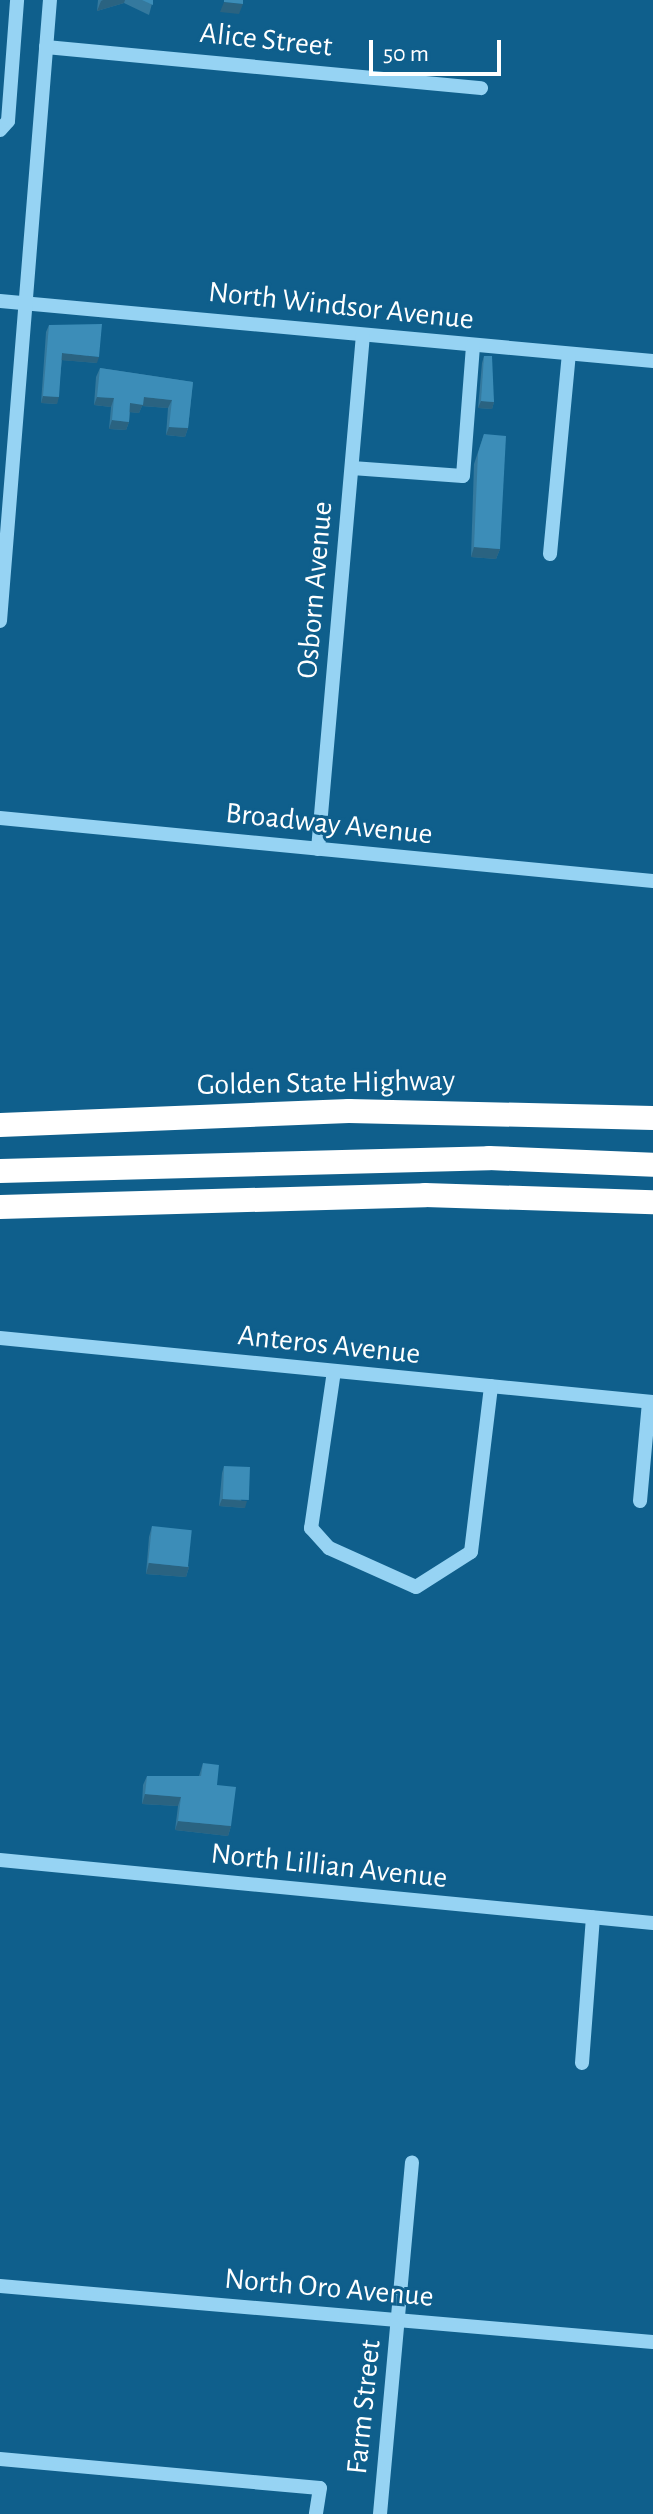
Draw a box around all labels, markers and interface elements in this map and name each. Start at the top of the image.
street label: Alice Street [198,15,334,65]
scale bar [373,24,505,74]
text: 50 m [383,42,429,66]
street label: North Windsor Avenue [206,274,476,338]
street label: Osborn Avenue [289,500,341,680]
street label: Broadway Avenue [224,795,434,853]
street label: Golden State Highway [197,1063,455,1103]
street label: Anteros Avenue [236,1318,422,1372]
street label: North Lillian Avenue [209,1836,449,1896]
street label: North Oro Avenue [223,2261,435,2315]
street label: Farm Street [339,2338,389,2476]

